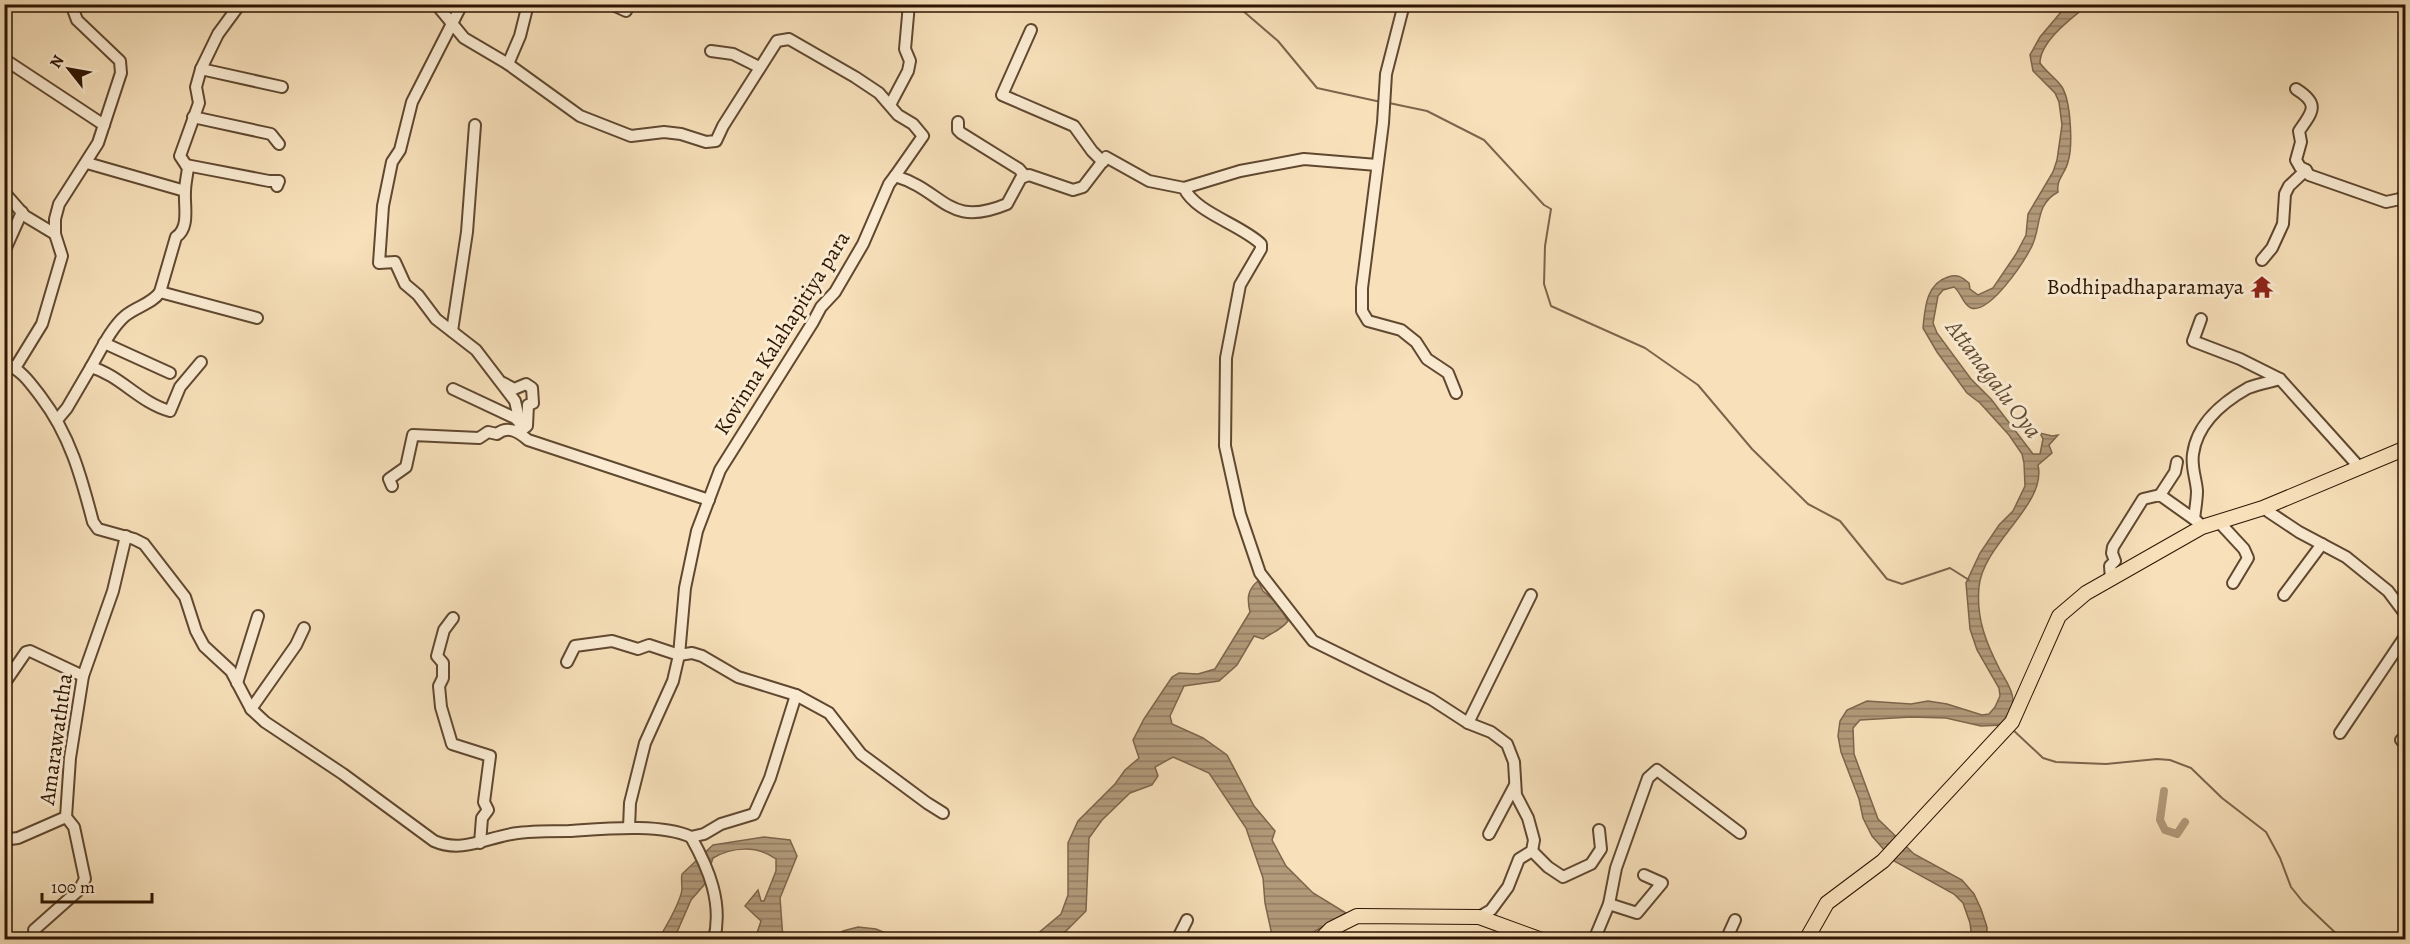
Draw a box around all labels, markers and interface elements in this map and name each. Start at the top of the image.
north arrow [39,39,99,99]
text: N [45,51,70,72]
street label: Kovinna Kalahapitiya para [707,225,858,441]
place label: Bodhipadhaparamaya [2047,272,2245,302]
temple icon: Bodhipadhaparamaya [2249,274,2275,300]
water label: Attanagalu Oya [1938,311,2049,445]
street label: Amarawaththa [32,670,80,808]
scale bar [42,866,152,904]
text: 100 m [51,875,95,899]

